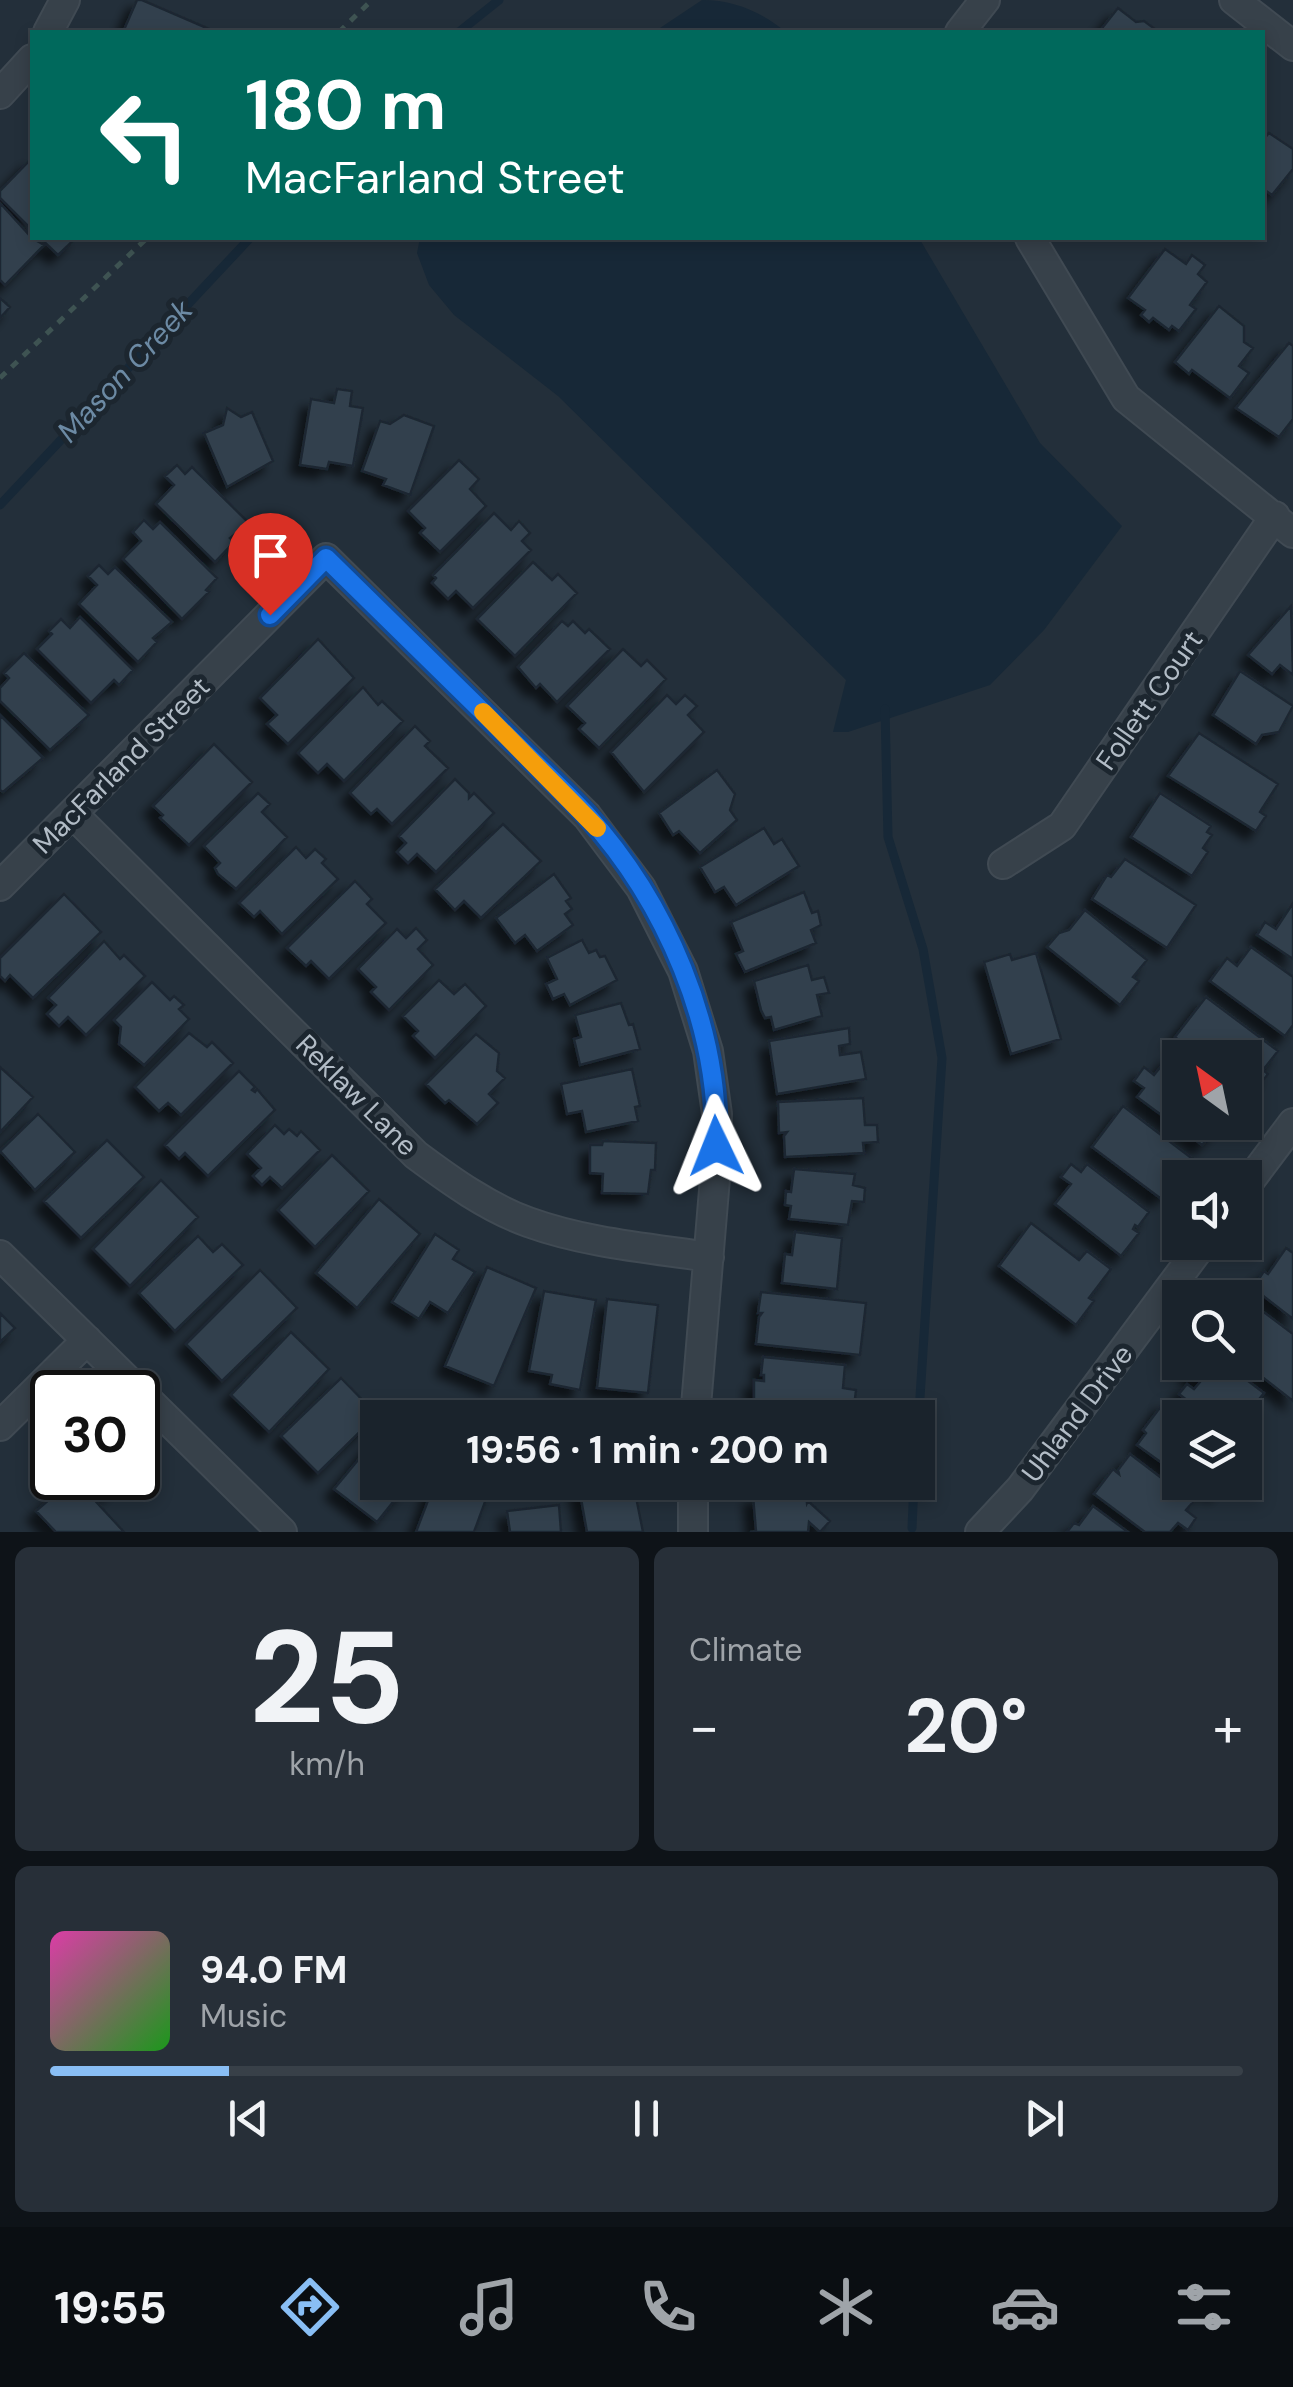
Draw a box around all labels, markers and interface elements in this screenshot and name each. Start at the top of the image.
text: 180 m [245,60,446,151]
icon: left [80,70,210,200]
text: MacFarland Street [245,148,625,207]
water label: Mason Creek [48,290,201,450]
pin [228,513,313,616]
icon: arrive [243,528,298,583]
street label: Follett Court [1088,623,1211,777]
street label: MacFarland Street [25,669,218,862]
street label: Reklaw Lane [288,1026,426,1164]
north arrow [1162,1040,1262,1140]
map controls [1162,1040,1262,1500]
position arrow [664,1094,768,1198]
button: sound [1162,1160,1262,1260]
button: search [1162,1280,1262,1380]
street label: Uhland Drive [1013,1337,1141,1490]
speed limit sign: 30 [30,1370,160,1500]
button: layers [1162,1400,1262,1500]
text: 19:56 · 1 min · 200 m [466,1425,829,1475]
text: 25 [249,1593,405,1762]
text: Climate [689,1629,803,1671]
text: 20° [905,1678,1028,1775]
text: − [689,1691,719,1763]
text: + [1213,1691,1243,1763]
text: km/h [289,1743,365,1785]
text: 94.0 FM [200,1945,347,1995]
text: Music [200,1995,287,2037]
icon: previous [221,2091,276,2146]
icon: pause [619,2091,674,2146]
icon: next [1017,2091,1072,2146]
icon: directions [275,2272,345,2342]
icon: music [454,2272,524,2342]
icon: phone [633,2272,703,2342]
icon: climate [811,2272,881,2342]
icon: car [990,2272,1060,2342]
icon: filters [1169,2272,1239,2342]
text: 19:55 [54,2278,167,2337]

